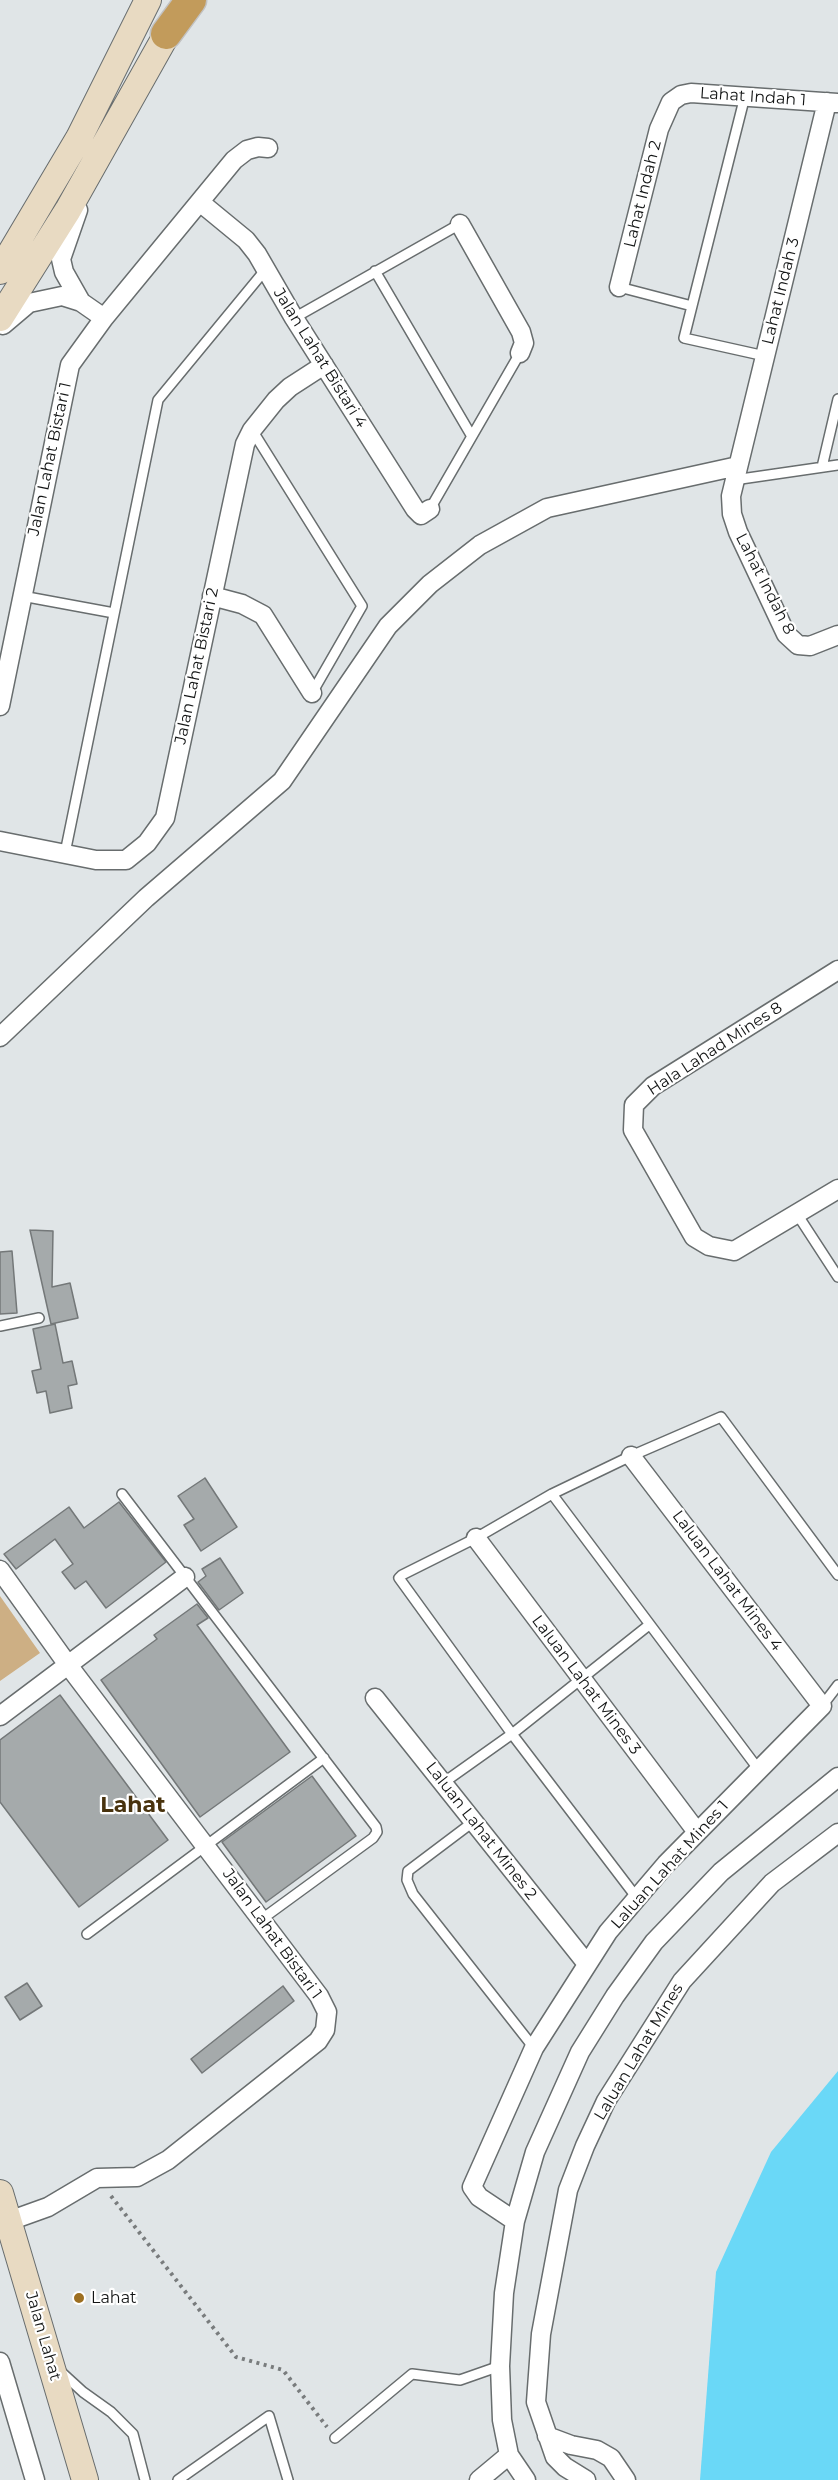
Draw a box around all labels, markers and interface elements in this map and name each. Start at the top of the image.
street label: Lahat Indah 1 [699,84,807,110]
street label: Lahat Indah 2 [620,138,666,250]
street label: Lahat Indah 3 [758,235,804,347]
street label: Jalan Lahat Bistari 4 [269,285,371,431]
street label: Jalan Lahat Bistari 1 [24,381,76,537]
street label: Lahat Indah 8 [731,530,799,638]
street label: Jalan Lahat Bistari 2 [171,586,223,746]
street label: Hala Lahad Mines 8 [644,998,786,1100]
street label: Laluan Lahat Mines 4 [668,1507,786,1655]
street label: Laluan Lahat Mines 3 [527,1612,645,1758]
street label: Laluan Lahat Mines 2 [421,1758,541,1904]
district label: Lahat [100,1793,166,1819]
street label: Laluan Lahat Mines 1 [607,1797,733,1933]
street label: Jalan Lahat Bistari 1 [218,1865,326,2003]
street label: Laluan Lahat Mines [591,1980,687,2124]
place label: Lahat [91,2288,137,2308]
street label: Jalan Lahat [21,2289,65,2383]
marker: Lahat [72,2291,86,2305]

